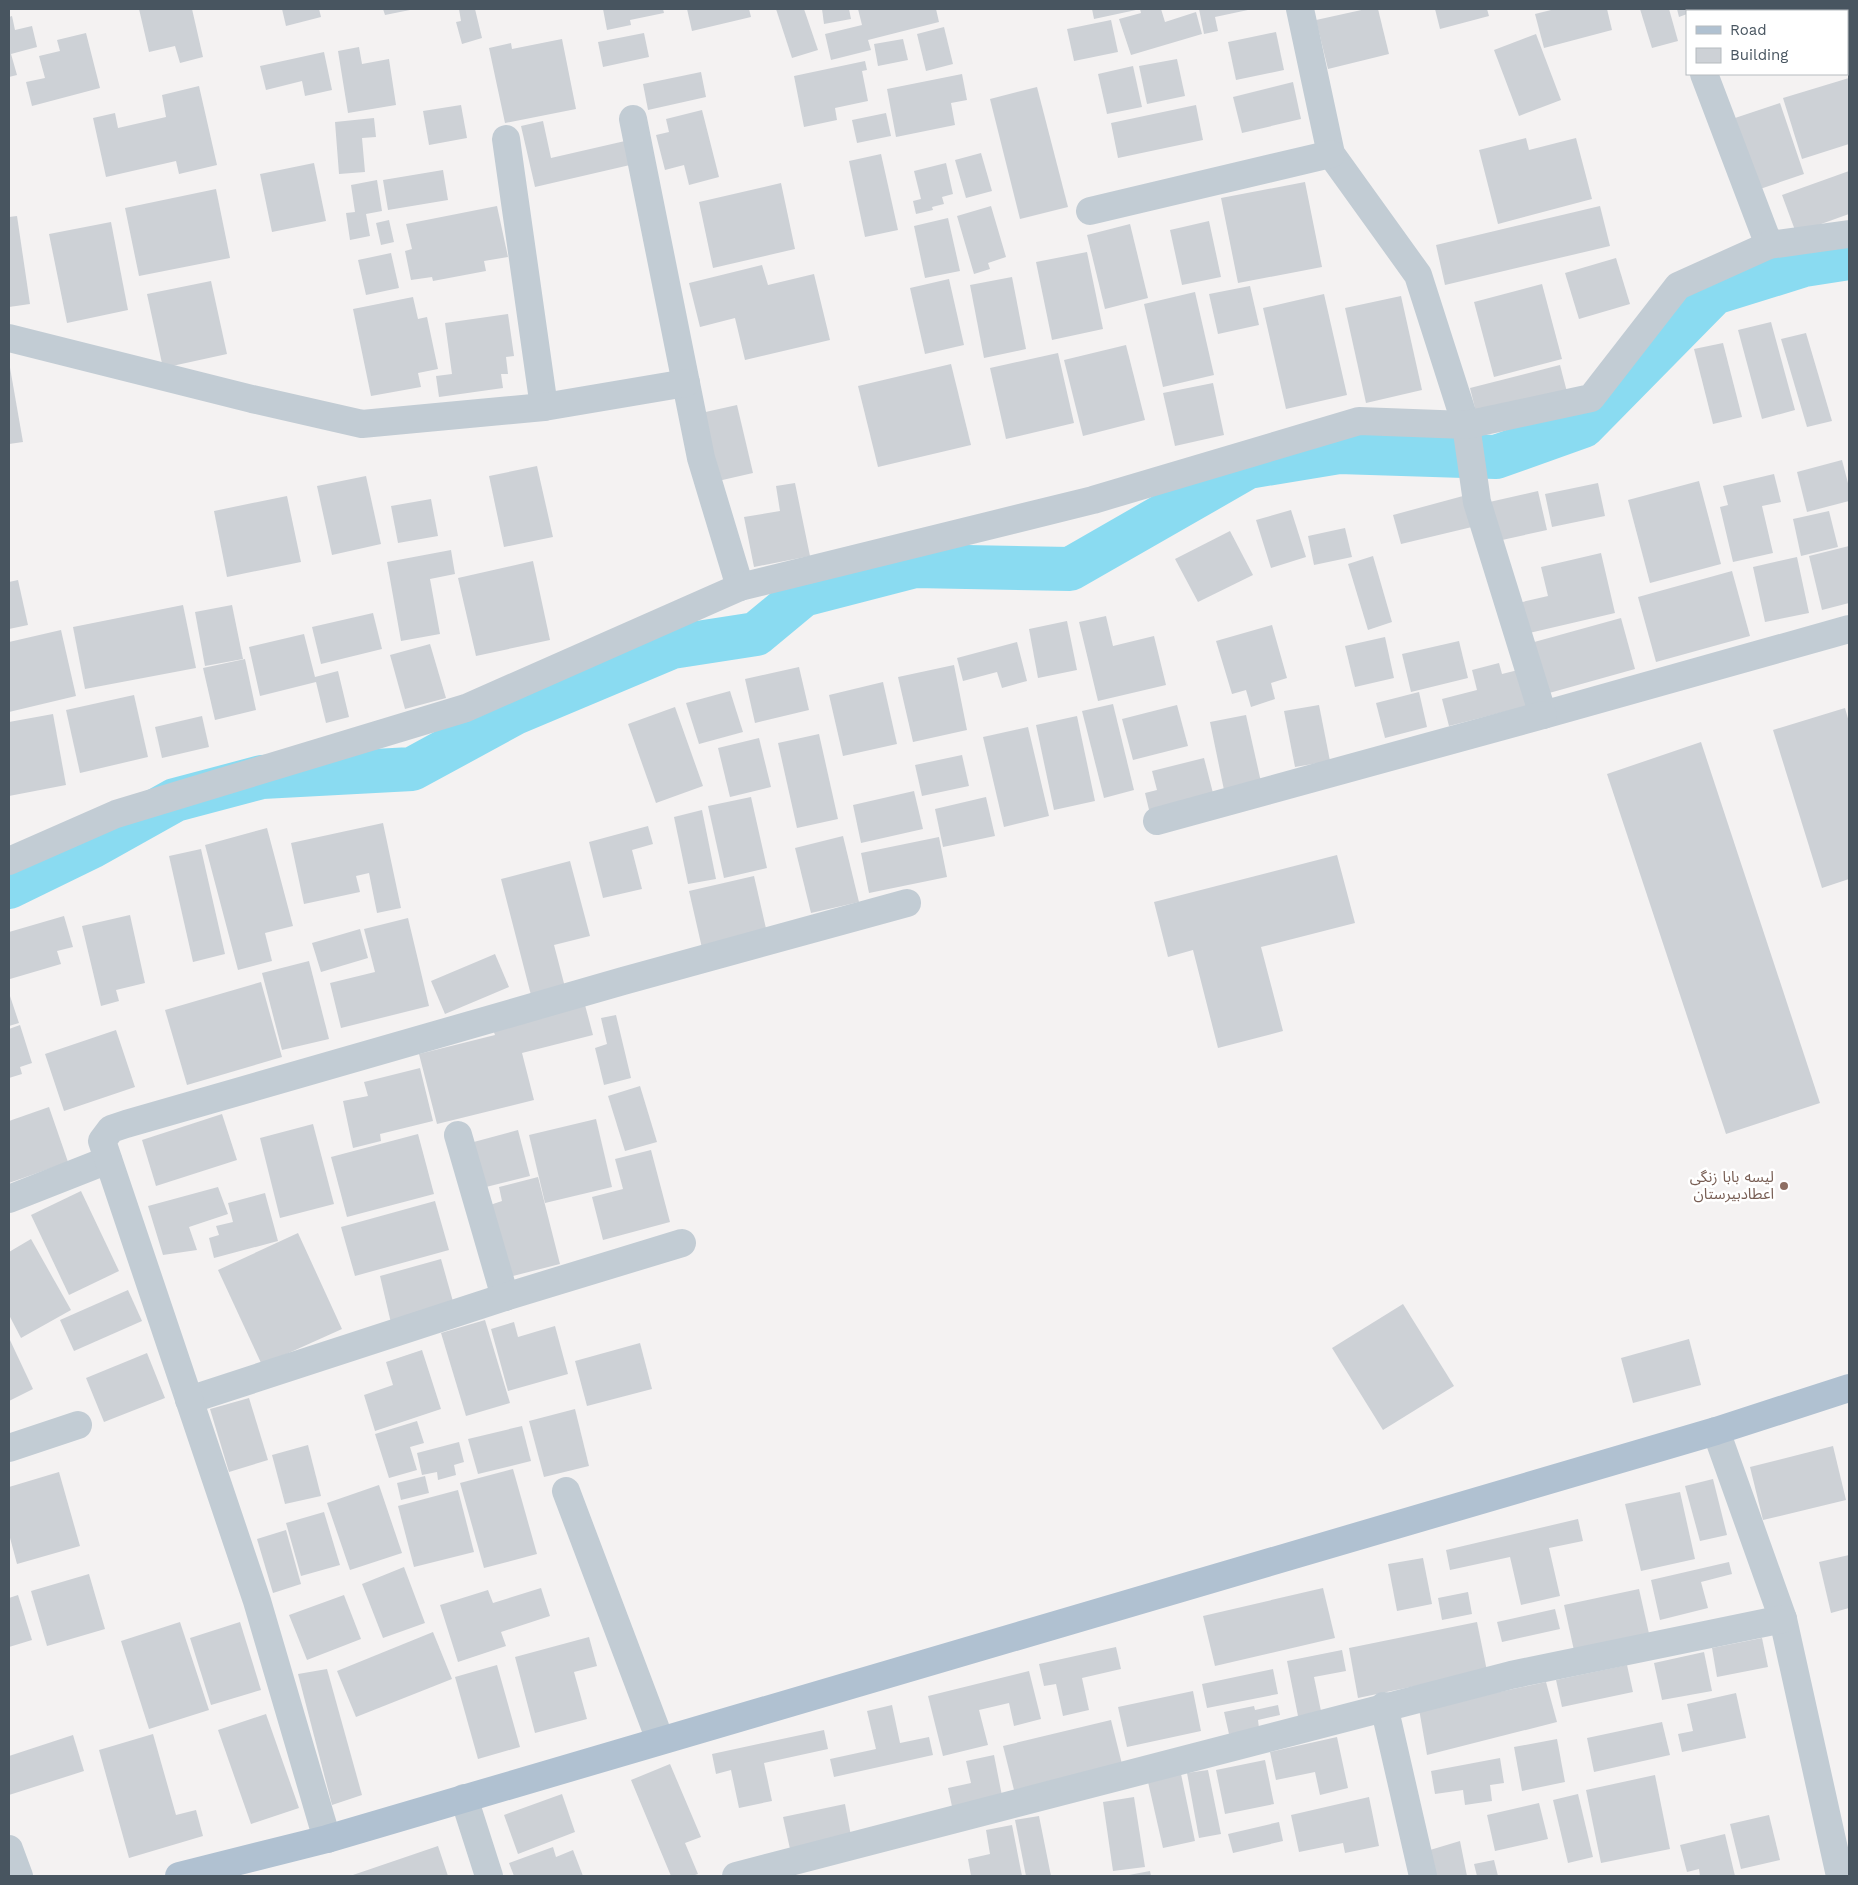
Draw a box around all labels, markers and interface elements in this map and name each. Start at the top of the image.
legend [1686,10,1848,75]
text: Road [1730,21,1767,39]
text: Building [1730,46,1788,64]
place label: لیسه بابا زنگی اعطادبیرستان [1690,1168,1774,1203]
marker: لیسه بابا زنگی اعطادبیرستان [1778,1180,1790,1192]

